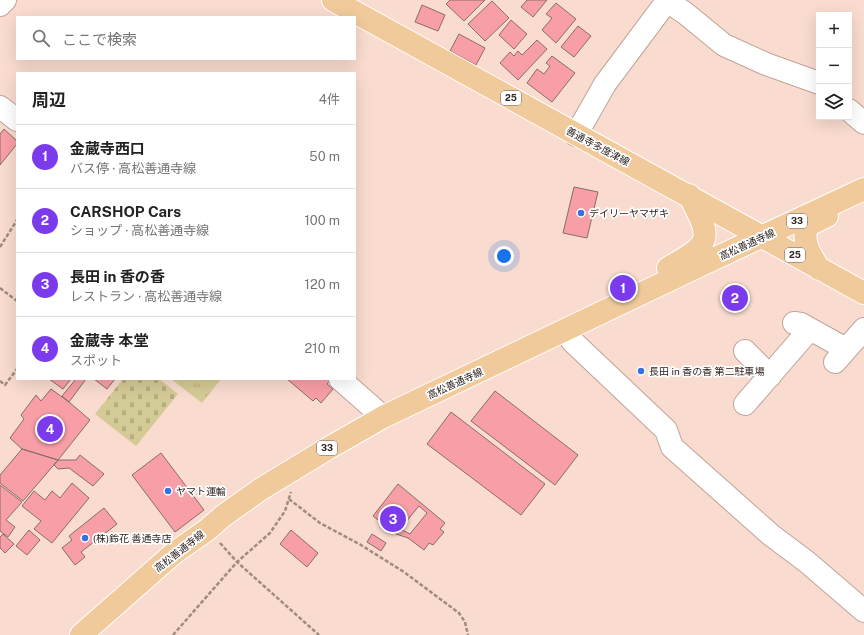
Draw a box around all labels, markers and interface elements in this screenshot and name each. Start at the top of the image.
map controls [816,12,852,120]
button: + [816,12,852,48]
search box [16,16,356,60]
icon: search [30,27,52,49]
text: ここで検索 [62,31,137,48]
button: − [816,48,852,84]
button: layers [816,84,852,120]
text: 周辺 [32,90,66,110]
road number: 25 [501,91,521,105]
text: 4件 [319,92,340,107]
street label: 善通寺多度津線 [564,124,632,168]
text: 金蔵寺西口 [70,140,145,157]
text: 1 [42,149,48,164]
text: 50 m [309,149,340,164]
text: バス停 · 高松善通寺線 [70,161,196,176]
text: CARSHOP Cars [70,203,181,220]
place label: デイリーヤマザキ [589,207,669,219]
marker: デイリーヤマザキ [576,208,586,218]
text: 2 [41,213,49,228]
text: 100 m [304,213,340,228]
road number: 33 [787,214,807,228]
text: ショップ · 高松善通寺線 [70,223,209,238]
street label: 高松善通寺線 [717,226,777,262]
your location [494,246,514,266]
road number: 25 [785,248,805,262]
text: 長田 in 香の香 [70,268,165,285]
pin: 1 [610,273,636,303]
text: 3 [41,277,49,292]
text: 120 m [305,277,340,292]
pin: 2 [722,283,748,313]
text: レストラン · 高松善通寺線 [70,289,222,304]
text: 金蔵寺 本堂 [70,332,148,349]
text: 4 [41,341,49,356]
text: 210 m [305,341,340,356]
text: スポット [70,353,122,368]
street label: 高松善通寺線 [425,365,485,401]
place label: 長田 in 香の香 第二駐車場 [649,365,765,377]
marker: 長田 in 香の香 第二駐車場 [636,366,646,376]
pin: 4 [37,414,63,444]
road number: 33 [317,441,337,455]
place label: ヤマト運輸 [176,485,226,497]
marker: ヤマト運輸 [163,486,173,496]
pin: 3 [380,504,406,534]
street label: 高松善通寺線 [152,528,206,574]
place label: (株)鈴花 善通寺店 [93,532,172,544]
marker: (株)鈴花 善通寺店 [80,533,90,543]

